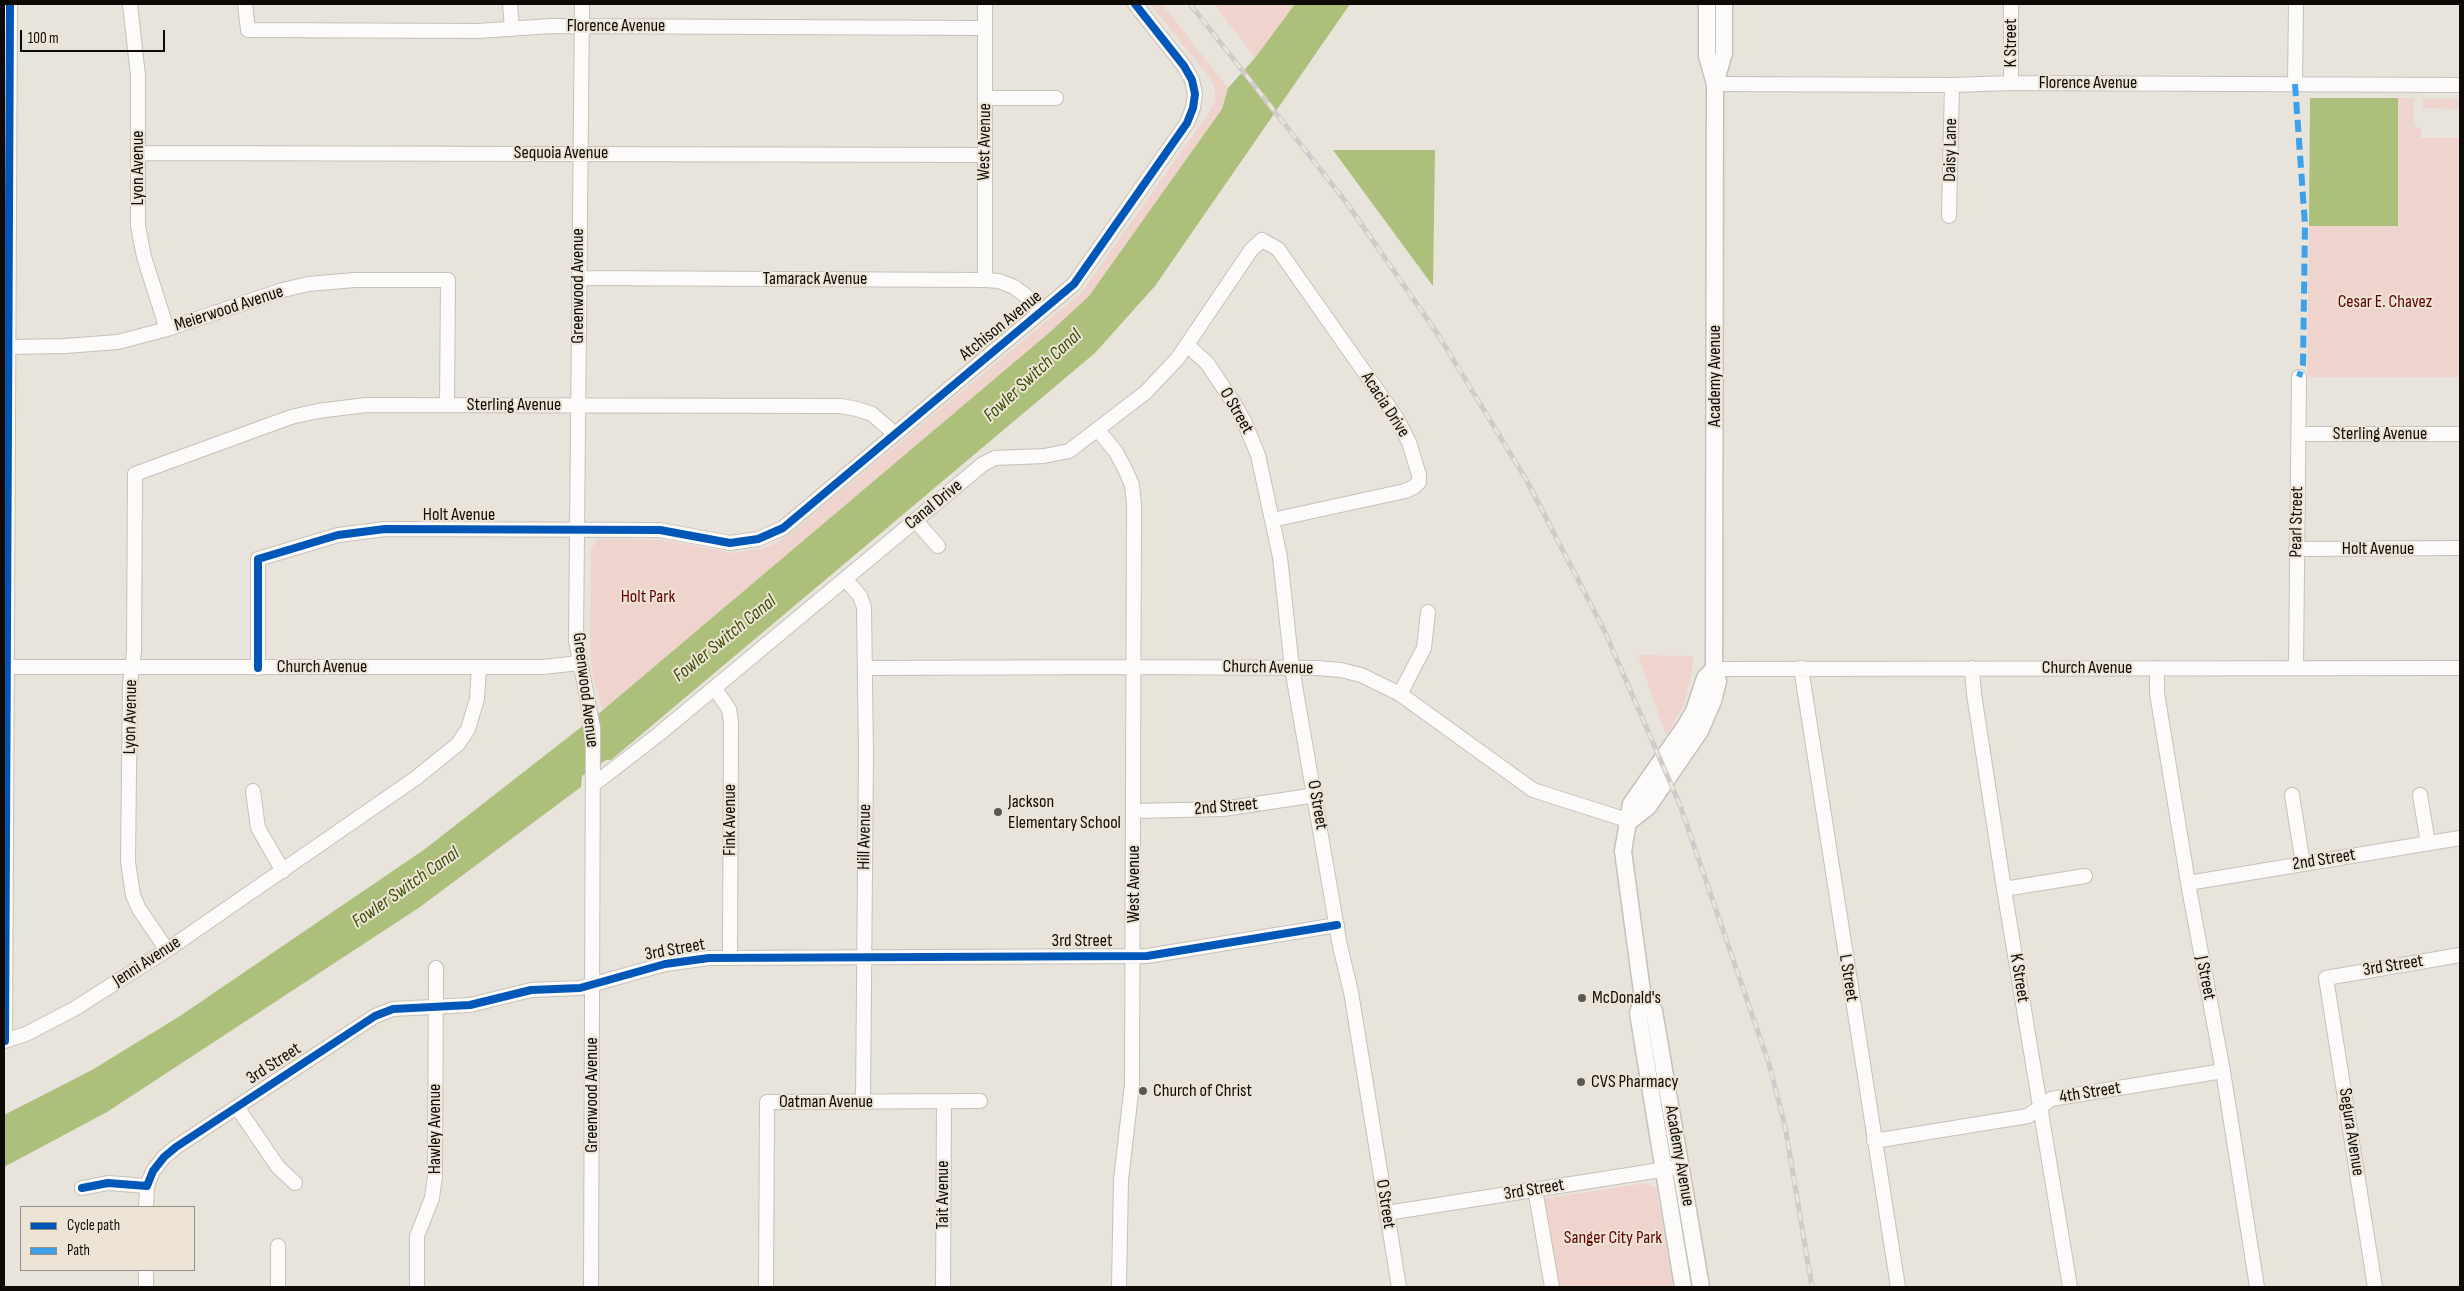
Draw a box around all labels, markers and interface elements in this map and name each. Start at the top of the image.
street label: Florence Avenue [567,15,665,37]
street label: K Street [2000,18,2022,68]
scale bar [22,20,168,52]
text: 100 m [28,29,59,48]
street label: Florence Avenue [2039,72,2137,94]
street label: West Avenue [974,103,996,181]
street label: Daisy Lane [1940,118,1962,182]
street label: Lyon Avenue [127,130,149,206]
street label: Sequoia Avenue [514,142,608,164]
street label: Greenwood Avenue [567,228,589,344]
street label: Tamarack Avenue [763,268,867,290]
street label: Meierwood Avenue [172,281,286,337]
street label: Atchison Avenue [955,286,1047,366]
park label: Cesar E. Chavez [2338,291,2432,313]
water label: Fowler Switch Canal [979,325,1087,427]
street label: Academy Avenue [1704,325,1726,427]
street label: Acacia Drive [1356,368,1414,442]
street label: O Street [1214,384,1258,438]
street label: Sterling Avenue [467,394,561,416]
street label: Sterling Avenue [2333,423,2427,445]
street label: Canal Drive [901,475,967,535]
street label: Pearl Street [2286,486,2308,558]
street label: Holt Avenue [423,504,495,526]
street label: Holt Avenue [2342,538,2414,560]
park label: Holt Park [621,586,675,608]
water label: Fowler Switch Canal [669,591,781,687]
street label: Greenwood Avenue [567,631,603,749]
street label: Church Avenue [277,656,367,678]
street label: Church Avenue [1223,656,1313,680]
street label: Church Avenue [2042,657,2132,679]
street label: Lyon Avenue [120,679,142,755]
street label: O Street [1302,779,1332,831]
street label: Fink Avenue [719,784,741,856]
place label: Jackson Elementary School [1008,791,1121,834]
street label: 2nd Street [1193,793,1259,821]
street label: Hill Avenue [854,804,876,870]
marker: Jackson Elementary School [992,806,1004,818]
water label: Fowler Switch Canal [348,843,464,933]
street label: 2nd Street [2291,844,2357,876]
street label: West Avenue [1123,845,1145,923]
street label: 3rd Street [1052,930,1112,952]
street label: Jenni Avenue [109,932,185,992]
street label: 3rd Street [643,934,707,966]
street label: 3rd Street [2361,951,2425,981]
street label: K Street [2004,952,2034,1004]
street label: L Street [1834,953,1862,1003]
street label: J Street [2190,954,2220,1002]
place label: McDonald's [1592,987,1661,1009]
marker: McDonald's [1576,992,1588,1004]
street label: Greenwood Avenue [581,1037,603,1153]
street label: 3rd Street [243,1038,305,1090]
place label: CVS Pharmacy [1591,1071,1678,1093]
marker: CVS Pharmacy [1575,1076,1587,1088]
street label: 4th Street [2058,1078,2122,1108]
place label: Church of Christ [1153,1080,1252,1102]
street label: Hawley Avenue [424,1084,446,1174]
marker: Church of Christ [1137,1085,1149,1097]
street label: Segura Avenue [2333,1087,2369,1177]
street label: Oatman Avenue [779,1091,873,1113]
street label: Academy Avenue [1660,1104,1698,1208]
street label: Tait Avenue [932,1161,954,1229]
street label: 3rd Street [1502,1175,1566,1205]
street label: O Street [1370,1178,1400,1230]
legend [20,1206,195,1271]
text: Cycle path [67,1216,120,1235]
park label: Sanger City Park [1564,1227,1662,1249]
text: Path [67,1241,90,1260]

